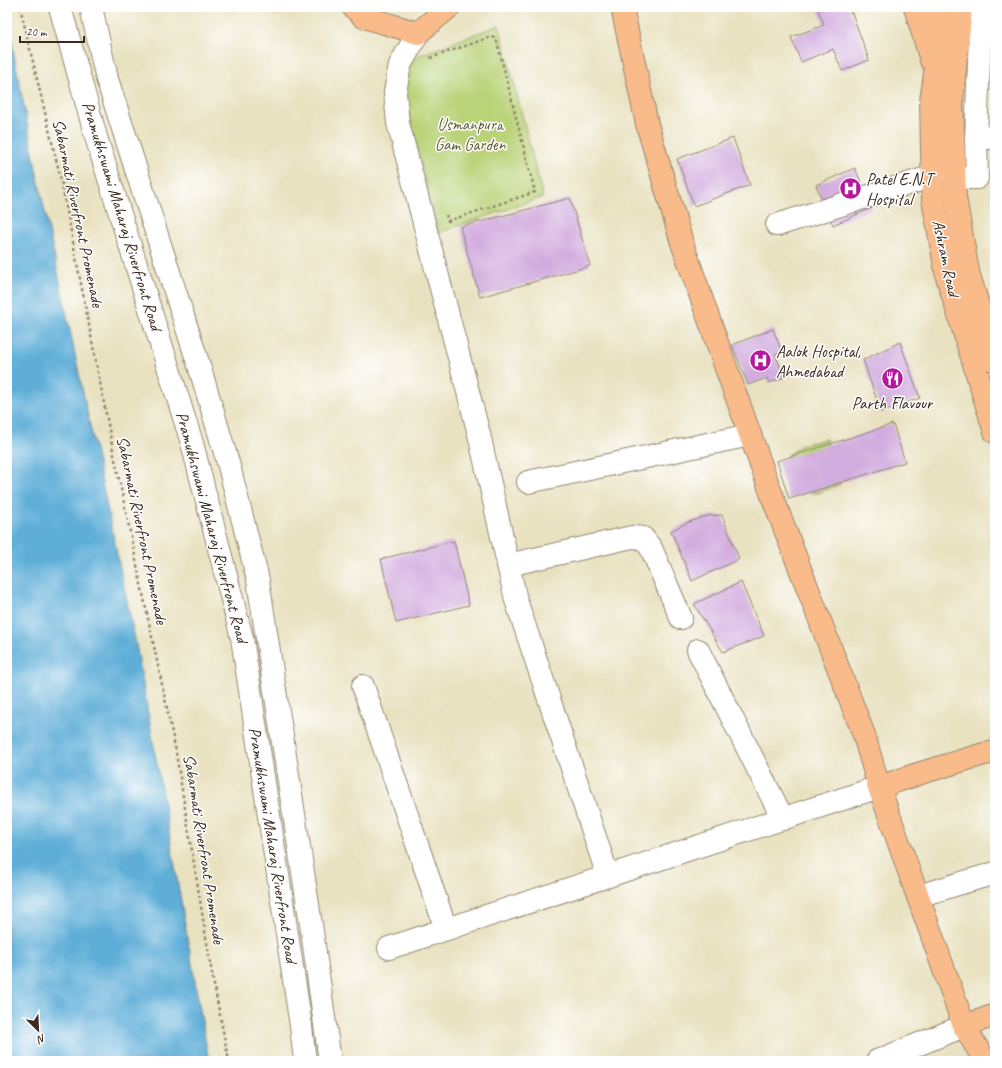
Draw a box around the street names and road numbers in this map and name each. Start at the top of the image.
street label: Pramukhswami Maharaj Riverfront Road [77,99,168,336]
street label: Sabarmati Riverfront Promenade [48,117,109,310]
street label: Ashram Road [928,218,965,301]
street label: Pramukhswami Maharaj Riverfront Road [171,409,254,648]
street label: Sabarmati Riverfront Promenade [112,434,173,627]
street label: Pramukhswami Maharaj Riverfront Road [244,726,303,967]
street label: Sabarmati Riverfront Promenade [179,753,230,947]

